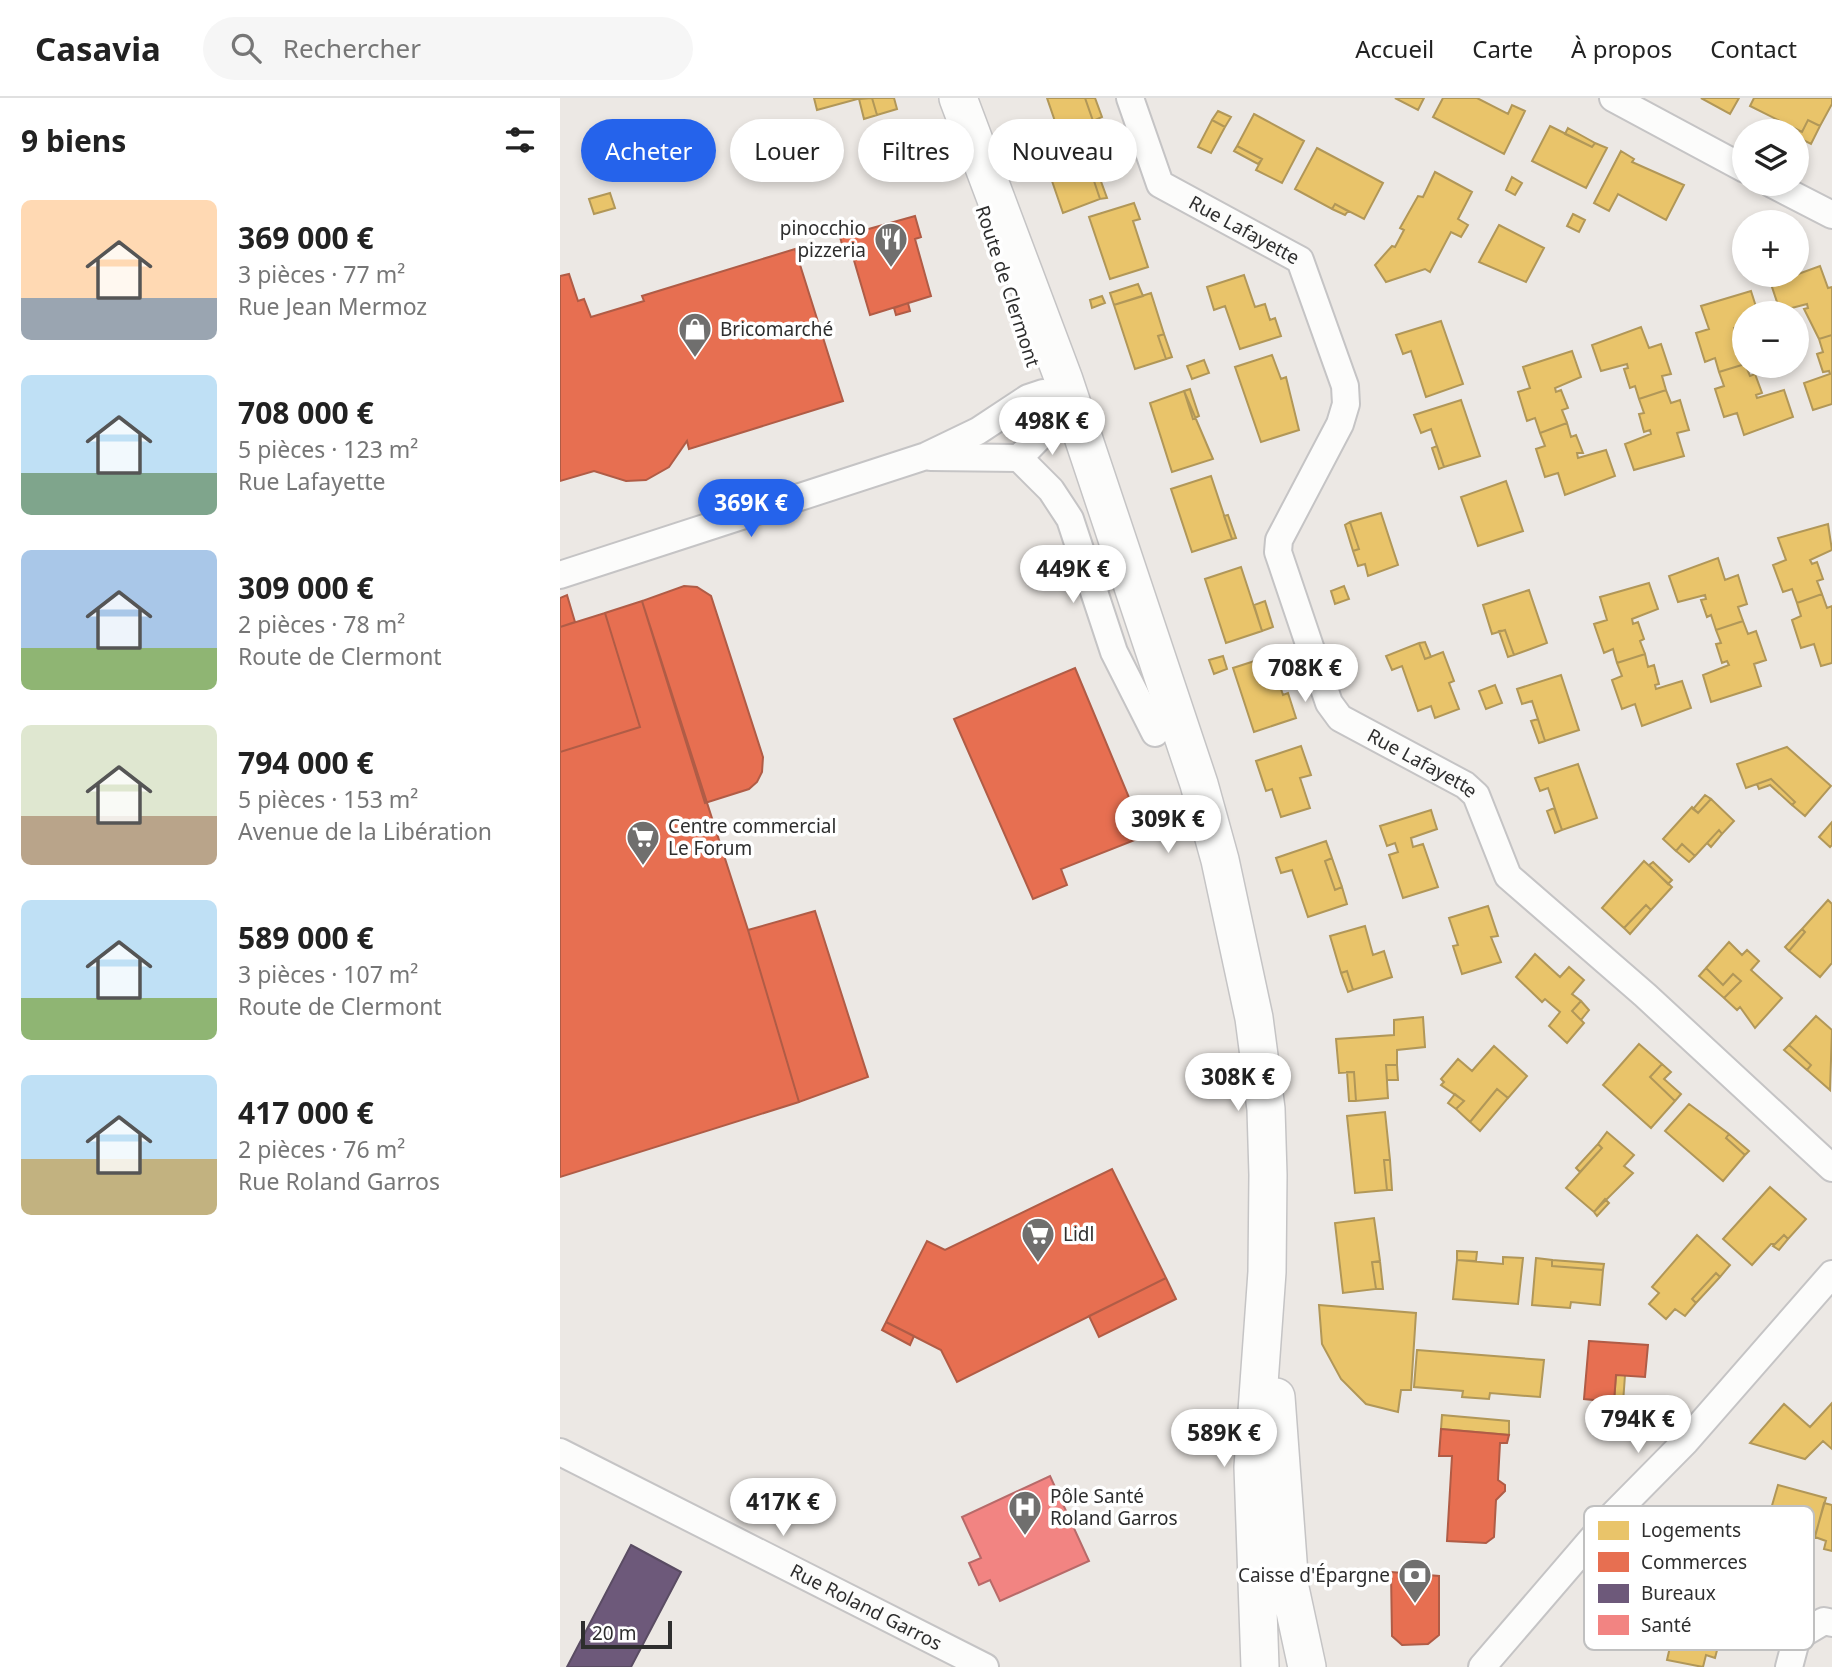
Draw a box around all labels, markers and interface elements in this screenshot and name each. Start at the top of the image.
search box [203,17,693,80]
text: Casavia [35,26,161,71]
icon: search [227,29,265,67]
text: Rechercher [283,30,421,66]
text: Accueil [1355,32,1434,65]
text: Carte [1472,32,1533,65]
text: À propos [1571,32,1672,65]
text: Contact [1710,32,1797,65]
chip: Acheter [581,119,716,182]
chip: Louer [730,119,844,182]
chip: Filtres [858,119,974,182]
chip: Nouveau [988,119,1137,182]
map controls [1732,119,1809,378]
button: layers [1732,119,1809,196]
text: 9 biens [21,120,126,161]
icon: filters [501,121,539,159]
street label: Rue Lafayette [1184,189,1304,270]
street label: Route de Clermont [970,202,1046,370]
button: + [1732,210,1809,287]
place label: pinocchio pizzeria [780,215,866,263]
text: 369 000 € [238,217,374,258]
restaurant icon: pinocchio pizzeria [872,220,910,269]
icon: home [77,228,161,312]
text: 3 pièces · 77 m² [238,258,405,290]
text: Rue Jean Mermoz [238,290,427,322]
button: − [1732,301,1809,378]
shop icon: Bricomarché [676,310,714,359]
place label: Bricomarché [720,316,833,342]
text: 708 000 € [238,392,374,433]
pin: 498K € [995,398,1109,457]
icon: home [77,403,161,487]
text: 498K € [1015,404,1089,436]
text: 5 pièces · 123 m² [238,433,418,465]
text: Rue Lafayette [238,465,386,497]
pin: 369K € [694,480,808,539]
text: 369K € [714,486,788,518]
pin: 449K € [1016,546,1130,605]
text: 449K € [1036,552,1110,584]
text: 309 000 € [238,567,374,608]
icon: home [77,578,161,662]
text: 2 pièces · 78 m² [238,608,405,640]
text: Route de Clermont [238,640,442,672]
pin: 708K € [1248,644,1362,704]
text: 708K € [1268,651,1342,683]
street label: Rue Lafayette [1363,722,1483,803]
text: 794 000 € [238,742,374,783]
icon: home [77,753,161,837]
text: 5 pièces · 153 m² [238,783,418,815]
pin: 309K € [1111,796,1225,855]
text: 309K € [1131,802,1205,834]
place label: Centre commercial Le Forum [668,813,836,861]
text: Avenue de la Libération [238,815,492,847]
supermarket icon: Centre commercial Le Forum [624,818,662,867]
text: 589 000 € [238,917,374,958]
icon: home [77,928,161,1012]
text: 3 pièces · 107 m² [238,958,418,990]
text: Route de Clermont [238,990,442,1022]
pin: 308K € [1181,1054,1295,1113]
text: 308K € [1201,1060,1275,1092]
text: 417 000 € [238,1092,374,1133]
icon: home [77,1103,161,1187]
text: 2 pièces · 76 m² [238,1133,405,1165]
text: Rue Roland Garros [238,1165,440,1197]
supermarket icon: Lidl [1019,1215,1057,1264]
place label: Lidl [1063,1221,1094,1247]
pin: 794K € [1581,1396,1695,1455]
text: 794K € [1601,1402,1675,1434]
pin: 589K € [1167,1410,1281,1469]
text: 589K € [1187,1416,1261,1448]
pin: 417K € [726,1478,840,1538]
place label: Pôle Santé Roland Garros [1050,1483,1178,1531]
text: 417K € [746,1485,820,1517]
hospital icon: Pôle Santé Roland Garros [1006,1488,1044,1537]
legend [1584,1506,1814,1650]
text: Logements [1641,1517,1741,1543]
text: Commerces [1641,1549,1747,1575]
bank icon: Caisse d'Épargne [1396,1556,1434,1605]
street label: Rue Roland Garros [786,1558,946,1656]
place label: Caisse d'Épargne [1238,1562,1390,1588]
text: Bureaux [1641,1580,1716,1606]
text: Santé [1641,1612,1691,1638]
scale bar [581,1618,672,1650]
text: 20 m [592,1620,636,1646]

